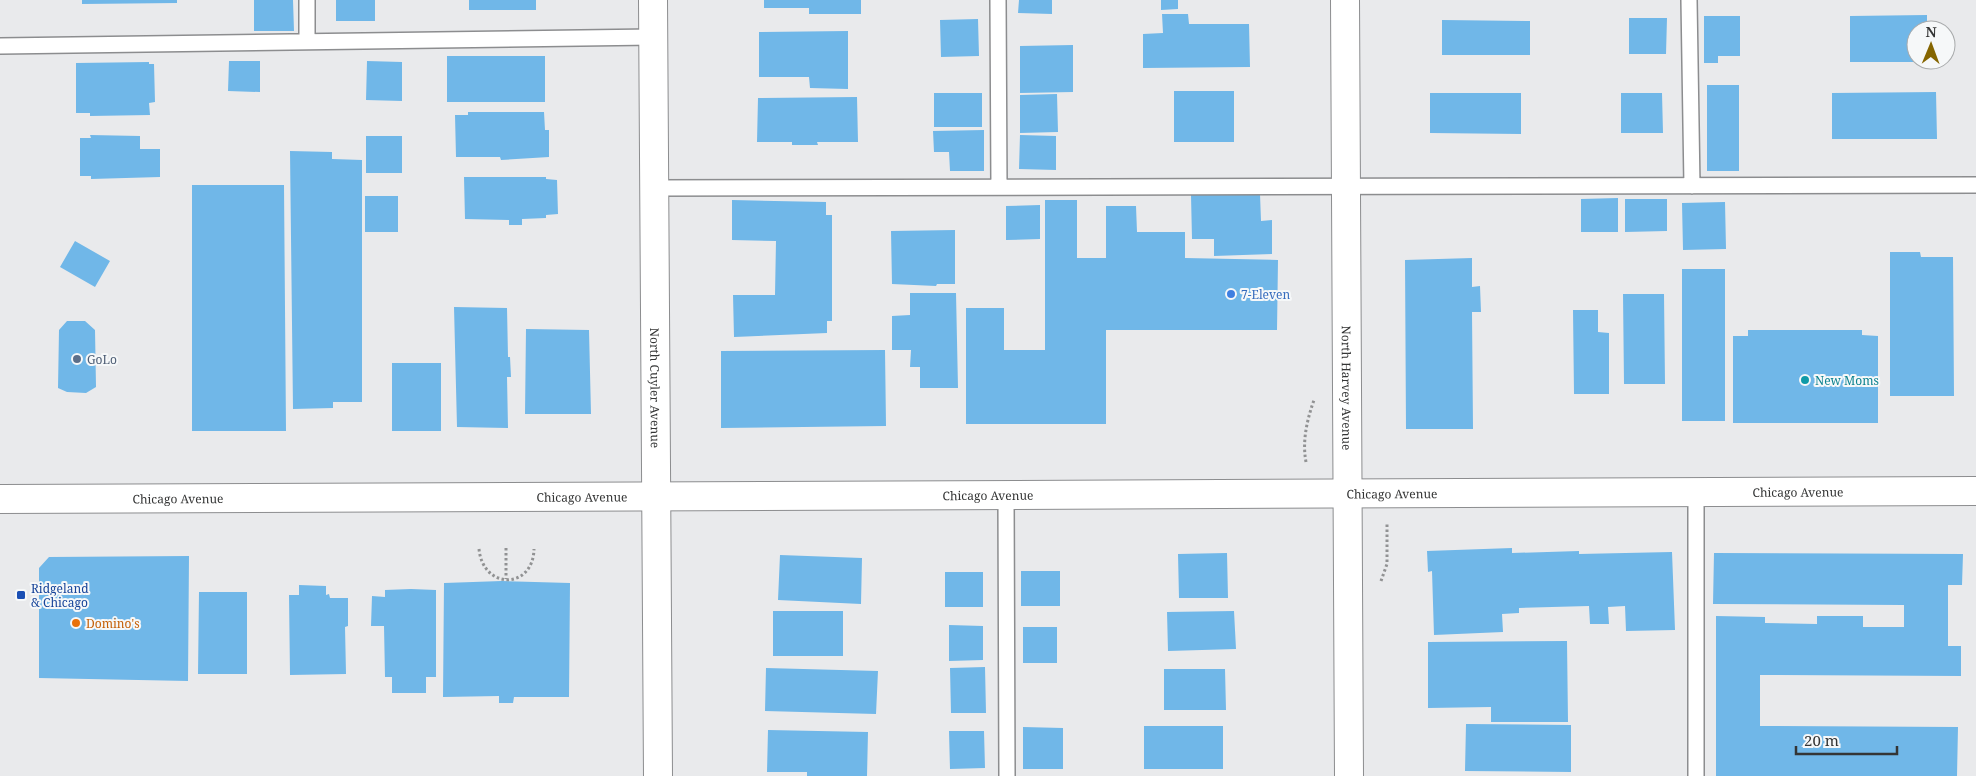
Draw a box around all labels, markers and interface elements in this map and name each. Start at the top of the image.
north arrow [1906,20,1956,70]
text: N [1926,22,1937,41]
place label: 7-Eleven [1241,286,1290,303]
marker: 7-Eleven [1225,288,1237,300]
street label: North Harvey Avenue [1338,326,1356,450]
street label: North Cuyler Avenue [647,328,664,448]
place label: GoLo [87,351,117,368]
marker: GoLo [71,353,83,365]
place label: New Moms [1815,372,1879,389]
marker: New Moms [1799,374,1811,386]
street label: Chicago Avenue [1752,483,1844,500]
street label: Chicago Avenue [1346,485,1438,502]
street label: Chicago Avenue [942,486,1034,504]
street label: Chicago Avenue [536,488,628,505]
street label: Chicago Avenue [132,490,224,507]
place label: Ridgeland & Chicago [31,580,89,611]
marker: Ridgeland & Chicago [15,589,27,601]
place label: Domino's [86,615,140,632]
marker: Domino's [70,617,82,629]
scale bar [1796,724,1897,756]
text: 20 m [1804,730,1839,750]

